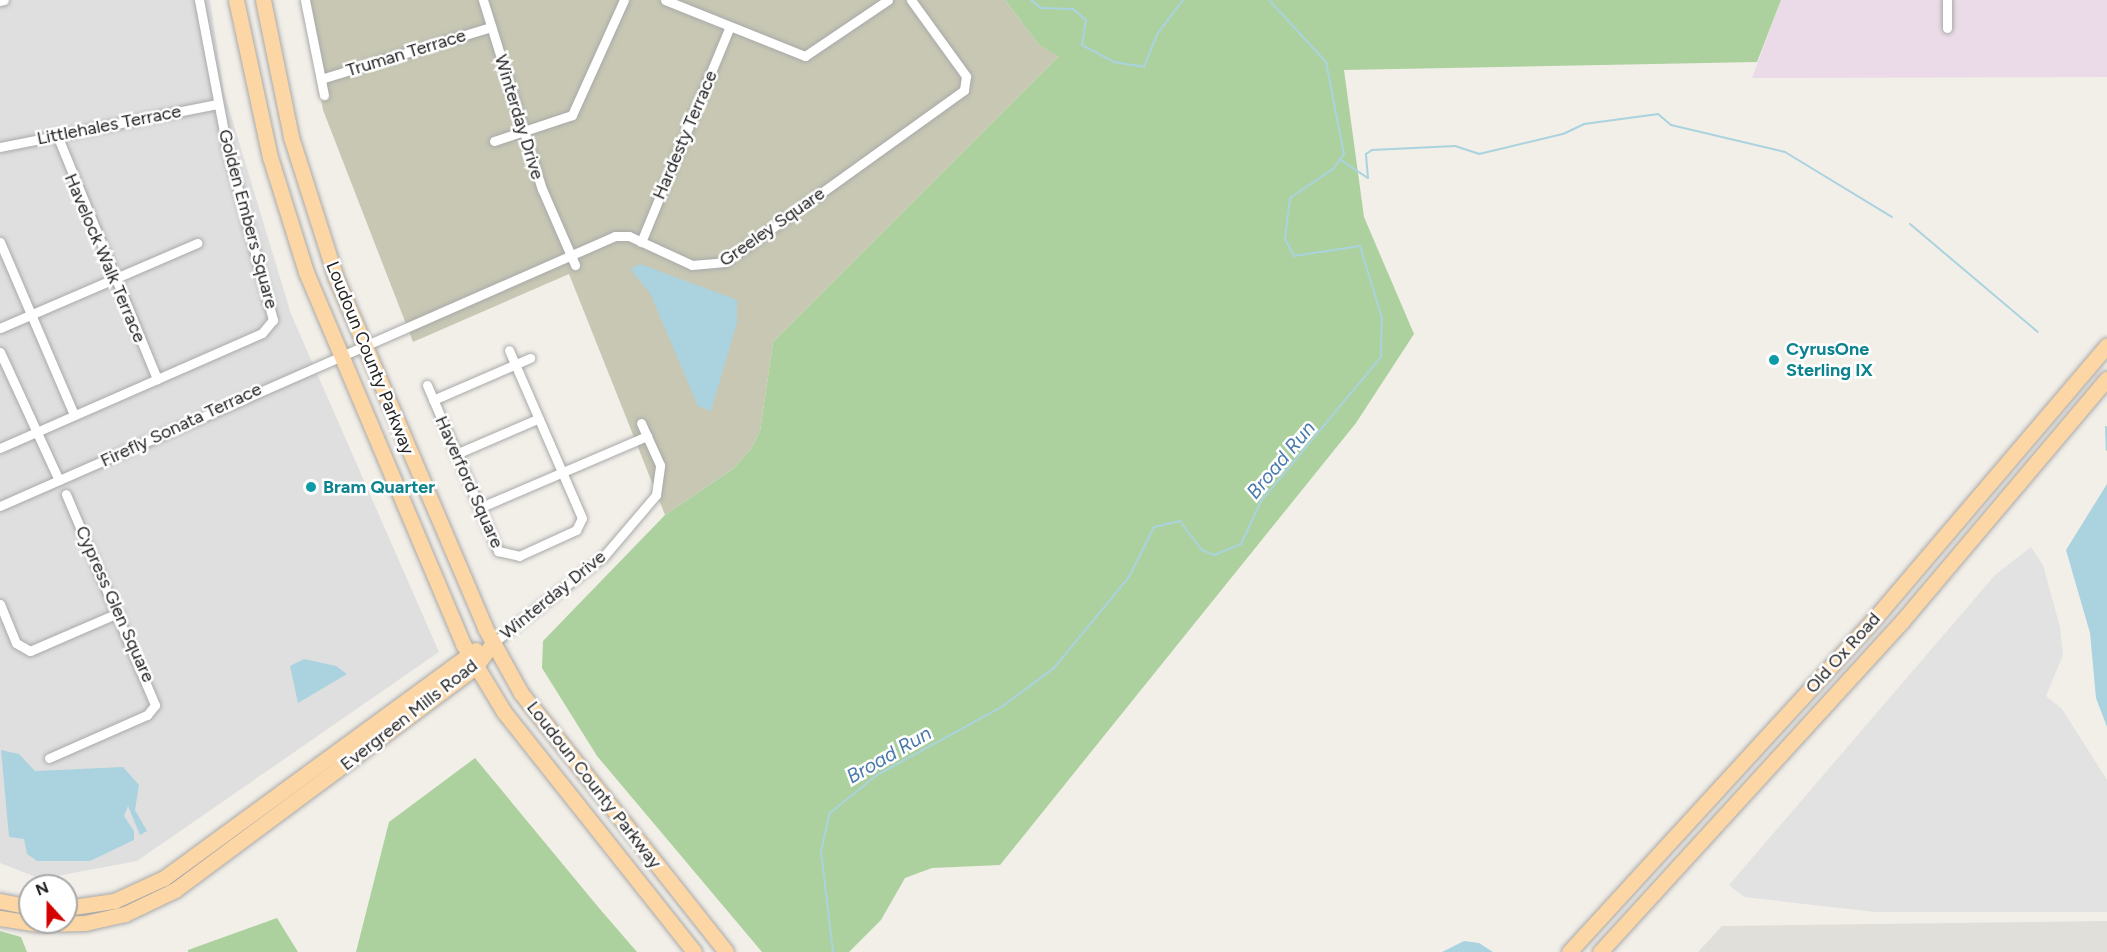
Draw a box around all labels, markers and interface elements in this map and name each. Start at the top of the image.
street label: Truman Terrace [344,25,468,81]
street label: Winterday Drive [490,52,548,182]
street label: Hardesty Terrace [648,67,722,203]
street label: Littlehales Terrace [35,100,183,150]
street label: Golden Embers Square [214,127,282,311]
street label: Havelock Walk Terrace [60,170,150,346]
street label: Greeley Square [715,183,829,271]
street label: Loudoun County Parkway [321,258,419,458]
place label: CyrusOne Sterling IX [1786,339,1873,382]
marker: CyrusOne Sterling IX [1767,353,1781,367]
street label: Firefly Sonata Terrace [97,378,265,472]
street label: Haverford Square [430,413,508,551]
water label: Broad Run [1242,416,1320,504]
place label: Bram Quarter [323,476,435,498]
marker: Bram Quarter [304,480,318,494]
street label: Cypress Glen Square [71,523,159,685]
street label: Winterday Drive [496,546,610,644]
street label: Old Ox Road [1801,608,1885,698]
street label: Evergreen Mills Road [336,655,482,775]
street label: Loudoun County Parkway [522,697,666,873]
water label: Broad Run [842,721,936,789]
north arrow [18,874,78,934]
text: N [33,878,51,900]

